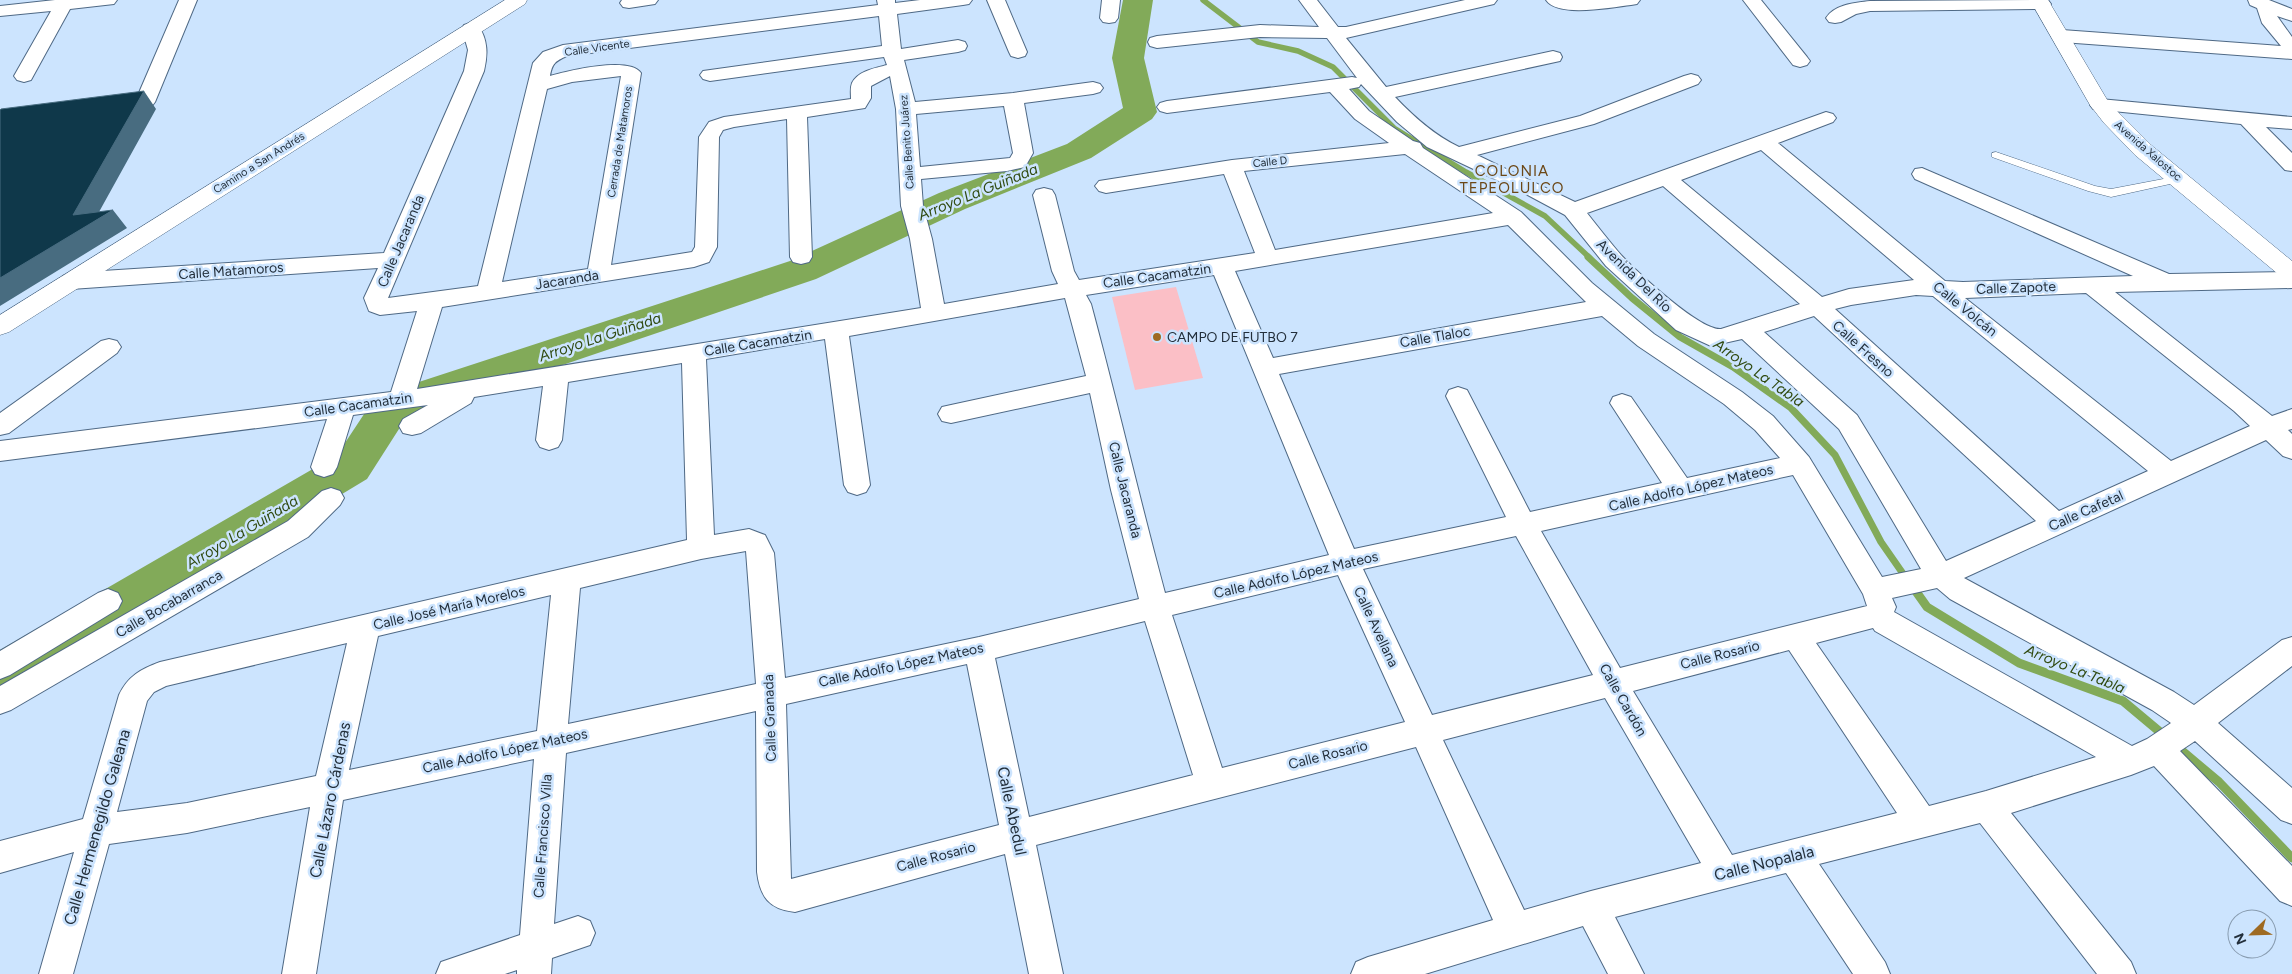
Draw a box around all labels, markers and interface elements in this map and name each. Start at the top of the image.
street label: Calle Vicente [564,37,630,59]
street label: Cerrada de Matamoros [605,85,635,199]
street label: Calle Benito Juárez [897,95,917,189]
street label: Avenida Xalostoc [2112,118,2184,184]
street label: Camino a San Andrés [211,130,307,196]
street label: Calle D [1252,154,1288,170]
water label: Arroyo La Guiñada [915,160,1041,225]
district label: COLONIA TEPEOLULCO [1459,162,1565,197]
street label: Calle Jacaranda [374,192,428,290]
street label: Avenida Del Río [1593,236,1675,316]
street label: Calle Matamoros [178,259,284,283]
street label: Calle Cacamatzin [1102,260,1212,292]
street label: Jacaranda [534,267,600,293]
street label: Calle Volcán [1930,278,2001,340]
street label: Calle Zapote [1976,278,2057,298]
water label: Arroyo La Guiñada [536,309,664,366]
street label: Calle Fresno [1829,317,1897,381]
street label: Calle Tlaloc [1398,322,1472,352]
street label: Calle Cacamatzin [703,326,813,360]
place label: CAMPO DE FUTBO 7 [1167,329,1298,346]
marker: CAMPO DE FUTBO 7 [1151,331,1163,343]
water label: Arroyo La Tabla [1709,335,1808,411]
street label: Calle Cacamatzin [303,389,413,421]
street label: Calle Jacaranda [1105,440,1145,540]
street label: Calle Adolfo López Mateos [1607,461,1775,515]
street label: Calle Cafetal [2046,487,2126,535]
water label: Arroyo La Guiñada [182,491,301,573]
street label: Calle Adolfo López Mateos [1212,548,1380,602]
street label: Calle Bocabarranca [113,567,225,641]
street label: Calle José María Morelos [372,582,526,634]
street label: Calle Avellana [1350,584,1402,670]
street label: Calle Rosario [1679,637,1761,673]
street label: Calle Adolfo López Mateos [817,639,985,691]
water label: Arroyo La Tabla [2021,640,2128,697]
street label: Calle Cardón [1595,661,1651,739]
street label: Calle Granada [760,674,780,762]
street label: Calle Lázaro Cárdenas [306,720,354,880]
street label: Calle Adolfo López Mateos [421,725,589,777]
street label: Calle Hermenegildo Galeana [60,727,134,927]
street label: Calle Rosario [1287,737,1369,773]
street label: Calle Abedul [993,765,1031,857]
street label: Calle Francisco Villa [530,773,556,899]
street label: Calle Rosario [895,838,977,876]
street label: Calle Nopalala [1712,841,1816,885]
north arrow [2227,909,2277,959]
text: N [2231,931,2250,947]

